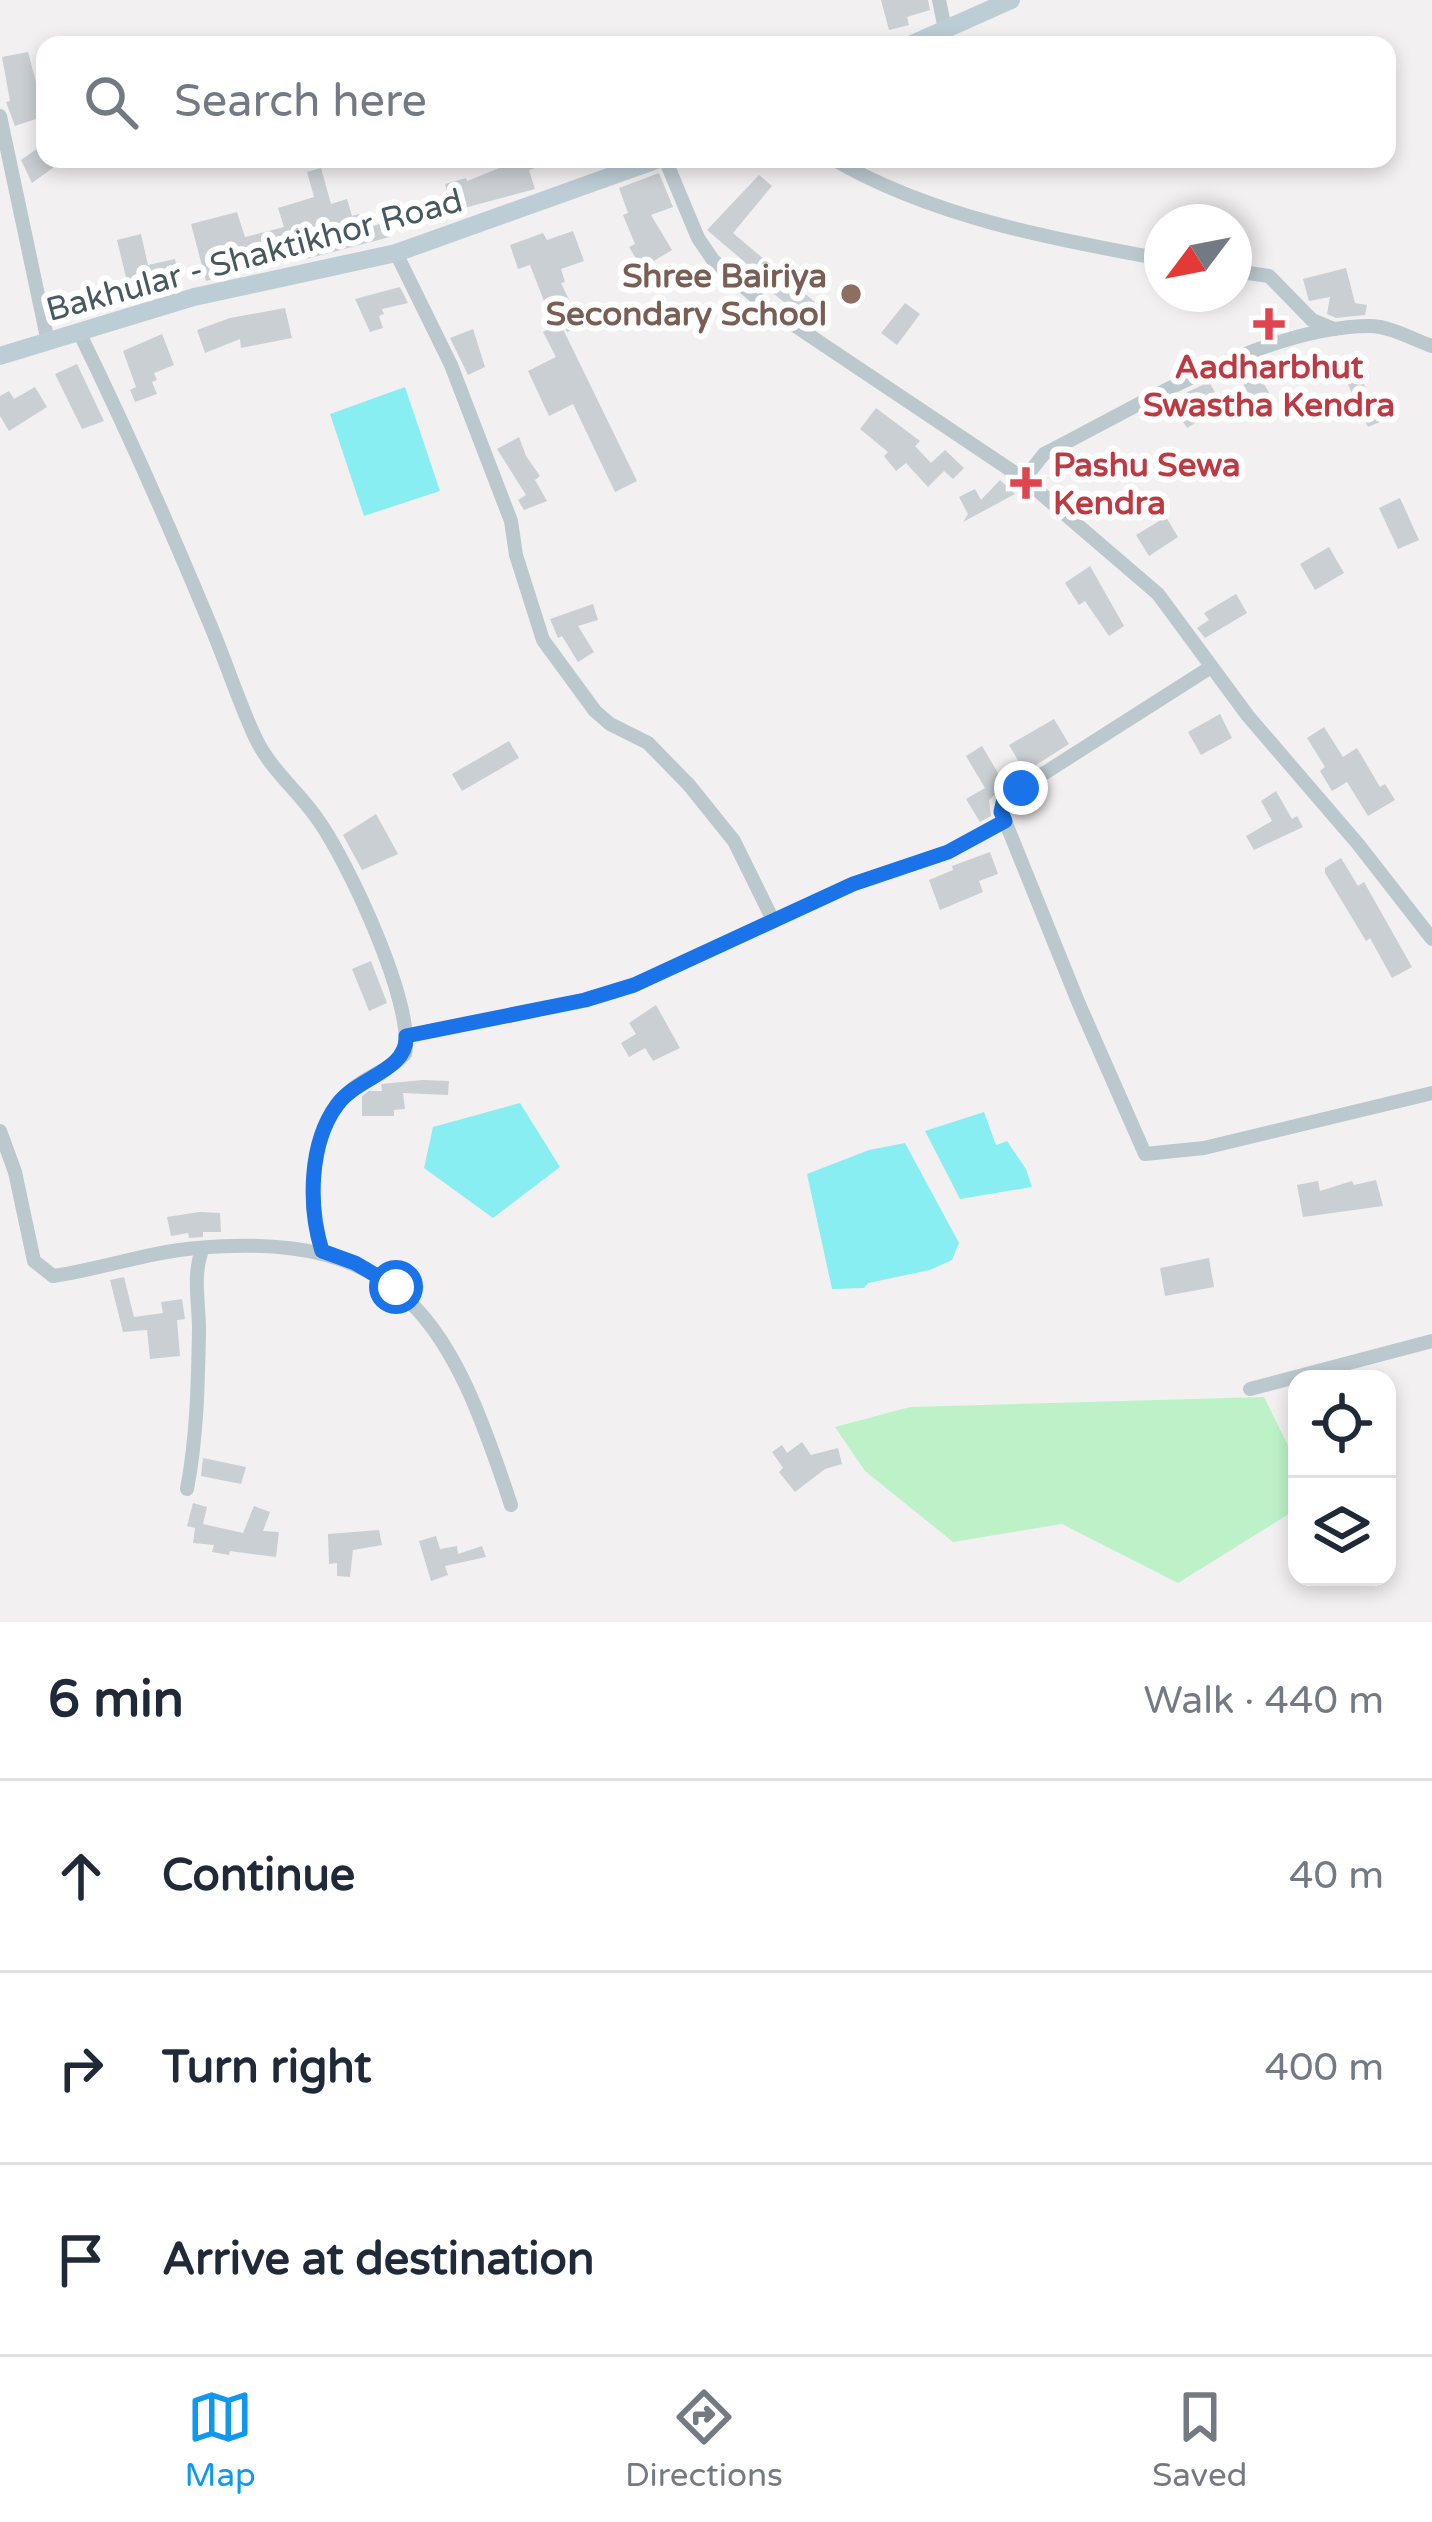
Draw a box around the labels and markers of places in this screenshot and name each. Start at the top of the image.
place label: Shree Bairiya Secondary School [546,257,827,334]
marker: Shree Bairiya Secondary School [838,281,864,307]
marker: Aadharbhut Swastha Kendra [1253,308,1285,340]
place label: Aadharbhut Swastha Kendra [1143,348,1395,425]
place label: Pashu Sewa Kendra [1053,446,1241,523]
marker: Pashu Sewa Kendra [1010,467,1042,499]

